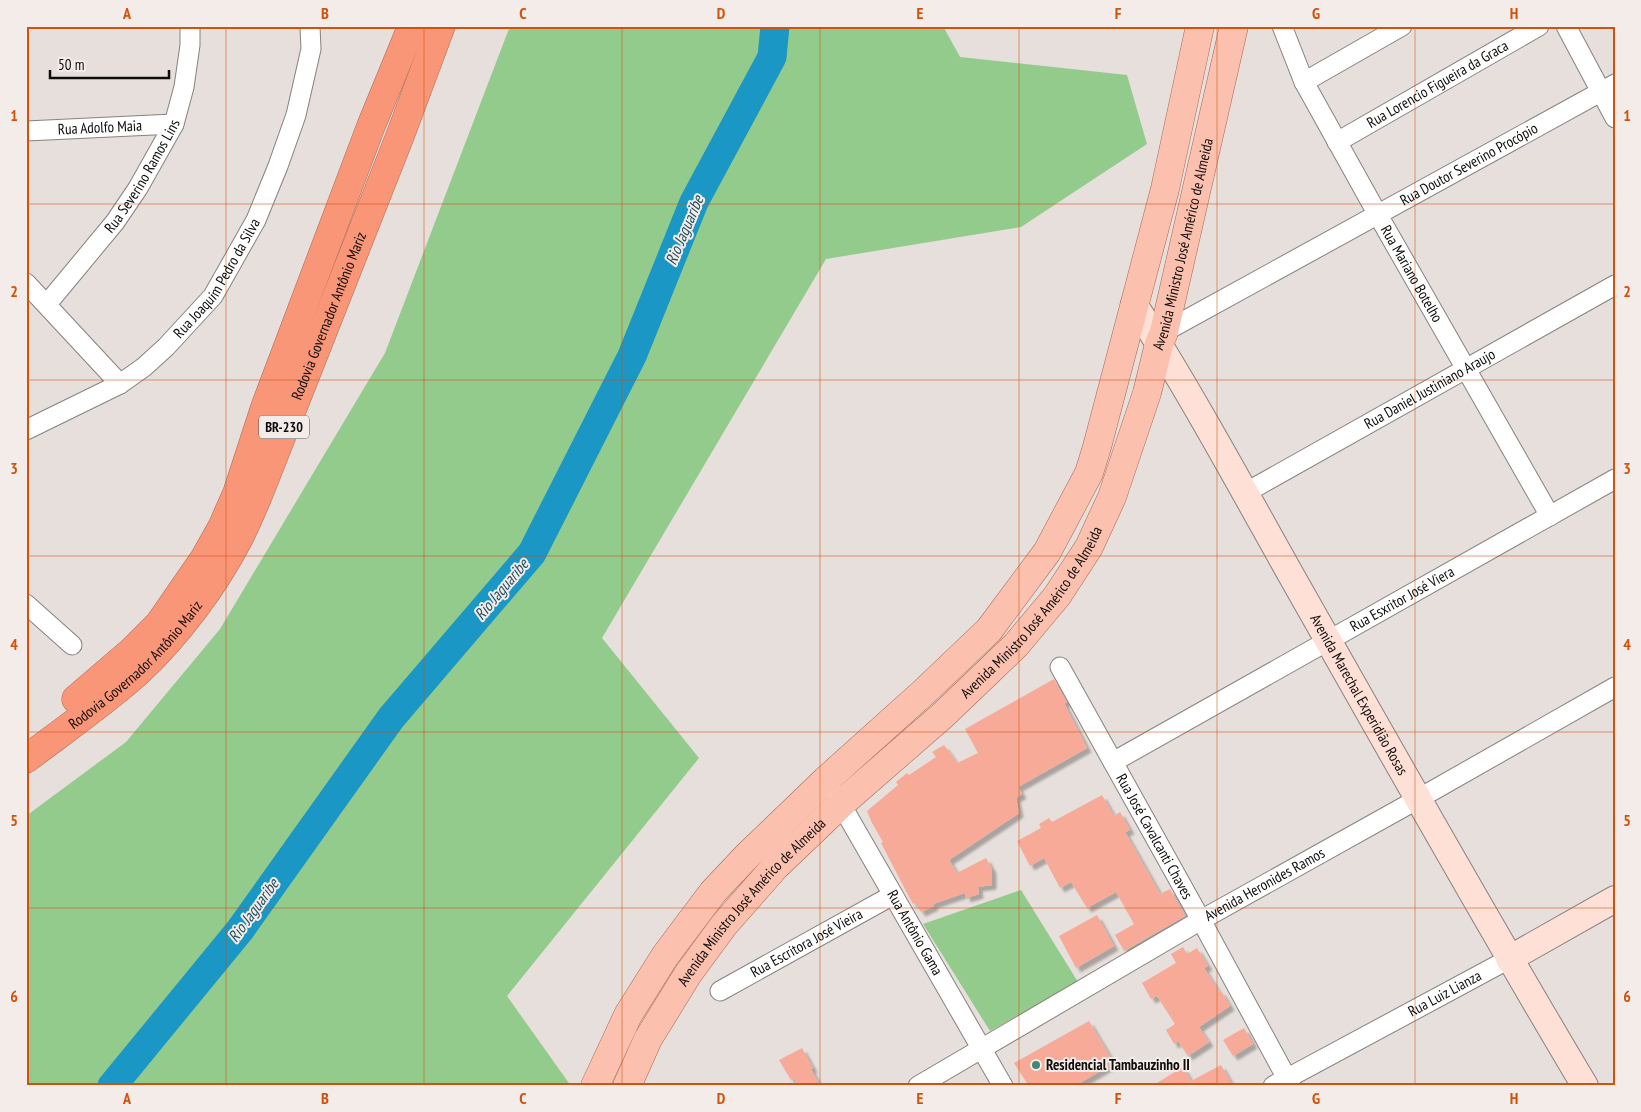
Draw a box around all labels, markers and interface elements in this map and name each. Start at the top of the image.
text: A [122,3,132,23]
text: B [321,3,329,23]
text: C [519,3,527,23]
text: D [717,3,726,23]
text: E [917,3,924,23]
text: F [1115,3,1122,23]
text: G [1312,3,1320,23]
text: H [1510,3,1518,23]
street label: Rua Lorencio Figueira da Graca [1363,36,1511,132]
scale bar [50,48,169,80]
text: 50 m [58,55,84,74]
text: 1 [10,105,18,125]
text: 1 [1623,105,1631,125]
street label: Rua Adolfo Maia [57,116,142,138]
street label: Rua Severino Ramos Lins [100,118,184,237]
street label: Rua Doutor Severino Procópio [1396,118,1541,209]
street label: Avenida Ministro José Américo de Almeida [1148,136,1217,352]
water label: Rio Jaguaribe [660,191,708,268]
street label: Rua Joaquim Pedro da Silva [169,215,264,342]
street label: Rua Mariano Botelho [1377,222,1447,325]
street label: Rodovia Governador Antônio Mariz [287,229,370,402]
text: 2 [10,281,18,301]
text: 2 [1623,281,1631,301]
street label: Rua Daniel Justiniano Araujo [1361,344,1498,433]
road number: BR-230 [259,416,309,438]
text: 3 [10,458,18,478]
text: 3 [1623,458,1631,478]
street label: Avenida Ministro José Américo de Almeida [956,523,1106,702]
water label: Rio Jaguaribe [470,553,533,624]
street label: Rua Esxritor José Viera [1347,562,1457,635]
street label: Rodovia Governador Antônio Mariz [65,597,206,733]
street label: Avenida Marechal Experidião Rosas [1306,611,1413,779]
text: 4 [10,634,18,654]
text: 4 [1623,634,1631,654]
street label: Rua José Cavalcanti Chaves [1112,770,1197,902]
text: 5 [10,810,18,830]
text: 5 [1623,810,1631,830]
street label: Avenida Ministro José Américo de Almeida [673,814,829,989]
street label: Avenida Heronides Ramos [1201,843,1328,925]
water label: Rio Jaguaribe [223,873,283,946]
street label: Rua Antônio Gama [883,886,947,979]
street label: Rua Escritora José Vieira [747,904,866,981]
street label: Rua Luiz Lianza [1405,966,1484,1021]
text: 6 [10,986,18,1006]
text: 6 [1623,986,1631,1006]
place label: Residencial Tambauzinho II [1046,1055,1190,1074]
marker: Residencial Tambauzinho II [1030,1059,1042,1071]
text: A [122,1088,132,1108]
text: B [321,1088,329,1108]
text: C [519,1088,527,1108]
text: D [717,1088,726,1108]
text: E [917,1088,924,1108]
text: F [1115,1088,1122,1108]
text: G [1312,1088,1320,1108]
text: H [1510,1088,1518,1108]

